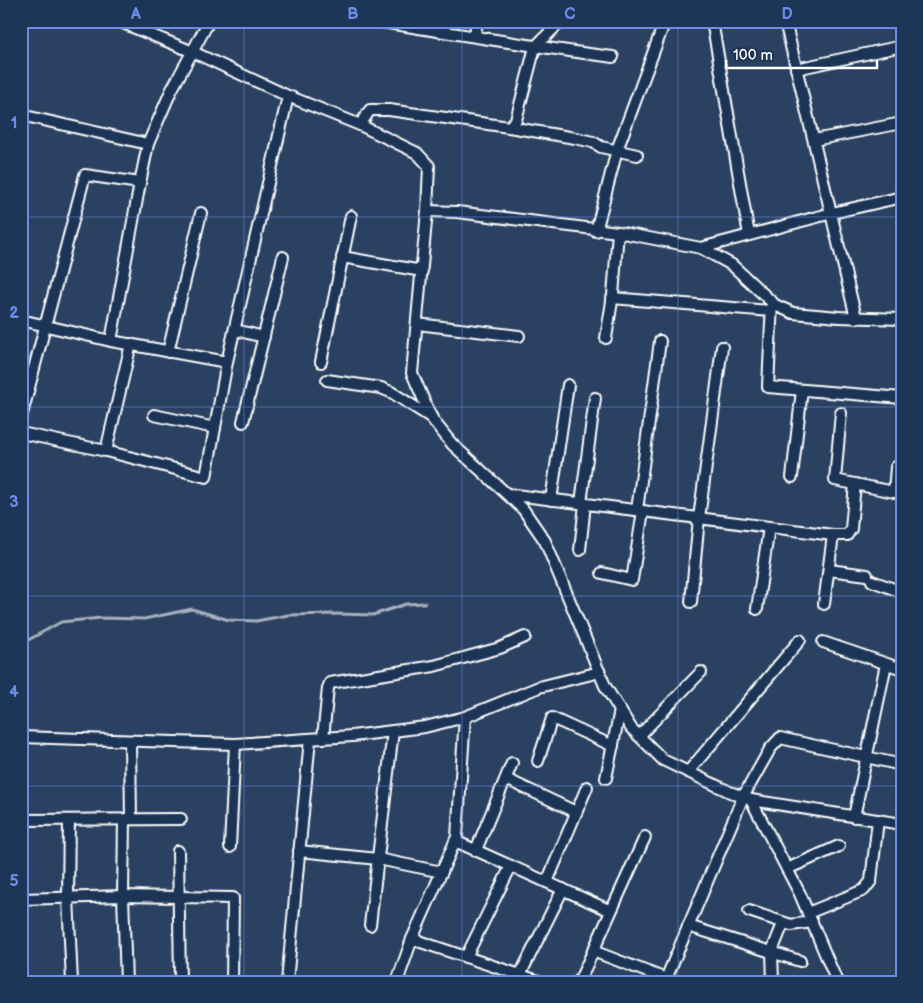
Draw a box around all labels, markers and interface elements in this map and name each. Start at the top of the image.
text: A [130,5,141,24]
text: B [347,5,359,24]
text: C [564,5,576,24]
text: D [781,5,793,24]
scale bar [726,38,877,70]
text: 100 m [733,46,773,65]
text: 1 [11,114,17,133]
text: 2 [9,304,19,323]
text: 3 [9,493,19,512]
text: 4 [9,683,19,702]
text: 5 [9,872,19,891]

